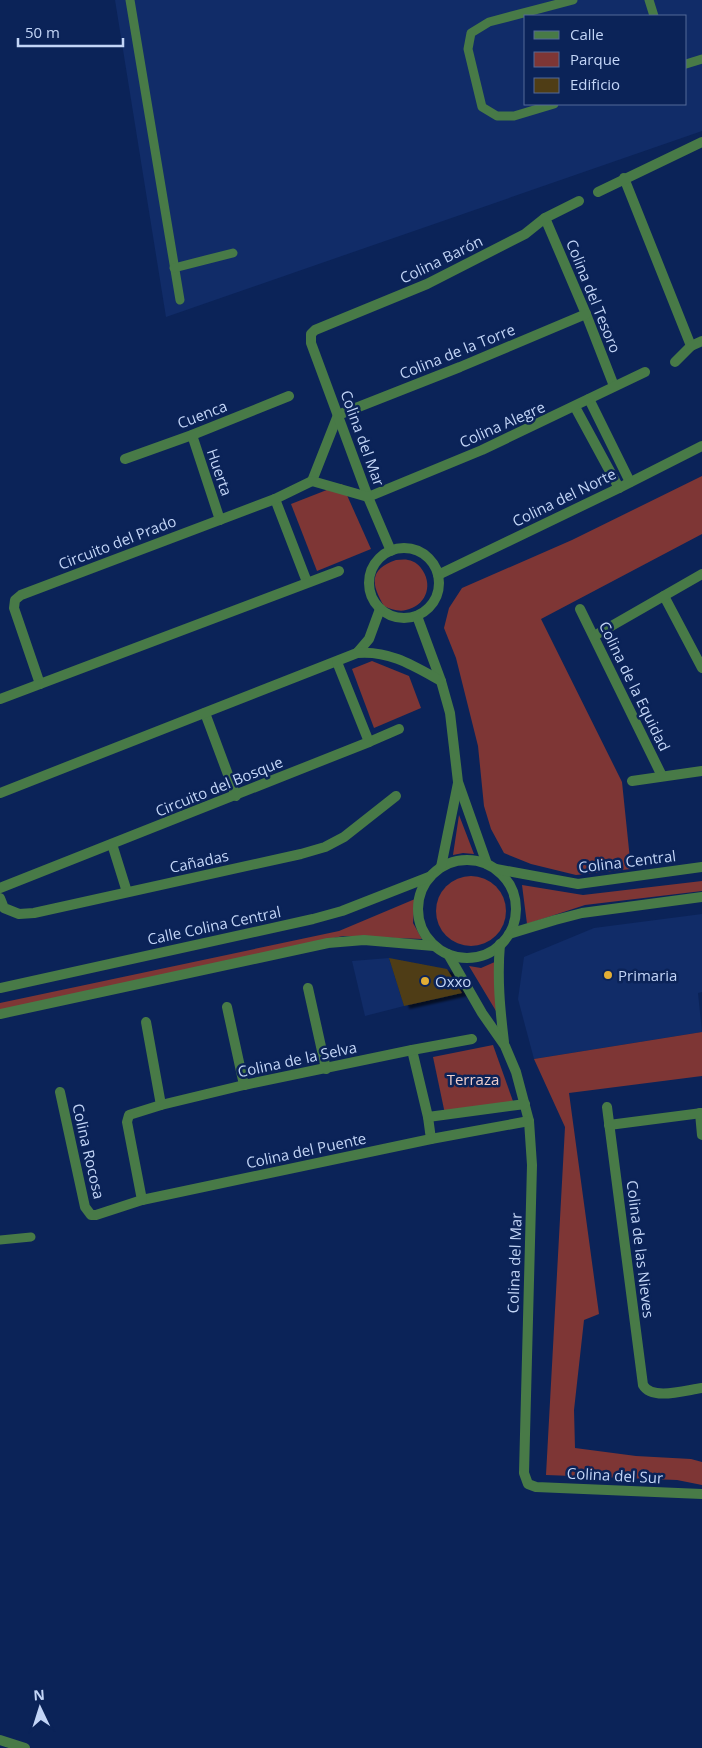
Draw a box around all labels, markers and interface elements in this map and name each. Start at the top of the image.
scale bar [18,15,122,47]
legend [524,15,687,105]
text: 50 m [25,22,60,42]
text: Calle [570,24,604,44]
text: Parque [570,49,620,69]
text: Edificio [570,74,620,94]
street label: Colina Barón [396,230,486,288]
street label: Colina del Tesoro [562,236,626,356]
street label: Colina de la Torre [396,319,518,383]
street label: Colina del Mar [336,387,390,489]
street label: Cuenca [174,395,230,433]
street label: Colina Alegre [456,396,548,452]
street label: Huerta [203,446,237,498]
street label: Colina del Norte [509,463,619,531]
street label: Circuito del Prado [55,510,179,574]
street label: Colina de la Equidad [595,618,675,754]
street label: Circuito del Bosque [152,751,286,821]
street label: Cañadas [168,845,230,877]
street label: Colina Central [577,845,677,877]
street label: Calle Colina Central [145,901,283,949]
place label: Primaria [618,965,677,985]
marker: Primaria [602,969,614,981]
place label: Oxxo [435,971,471,991]
marker: Oxxo [419,975,431,987]
street label: Colina de la Selva [236,1037,358,1081]
park label: Terraza [447,1069,499,1089]
street label: Colina Rocosa [68,1101,110,1201]
street label: Colina del Puente [244,1127,368,1173]
street label: Colina de las Nieves [623,1179,659,1319]
street label: Colina del Mar [502,1212,526,1314]
street label: Colina del Sur [566,1462,664,1488]
north arrow [15,1683,65,1733]
text: N [33,1685,45,1704]

